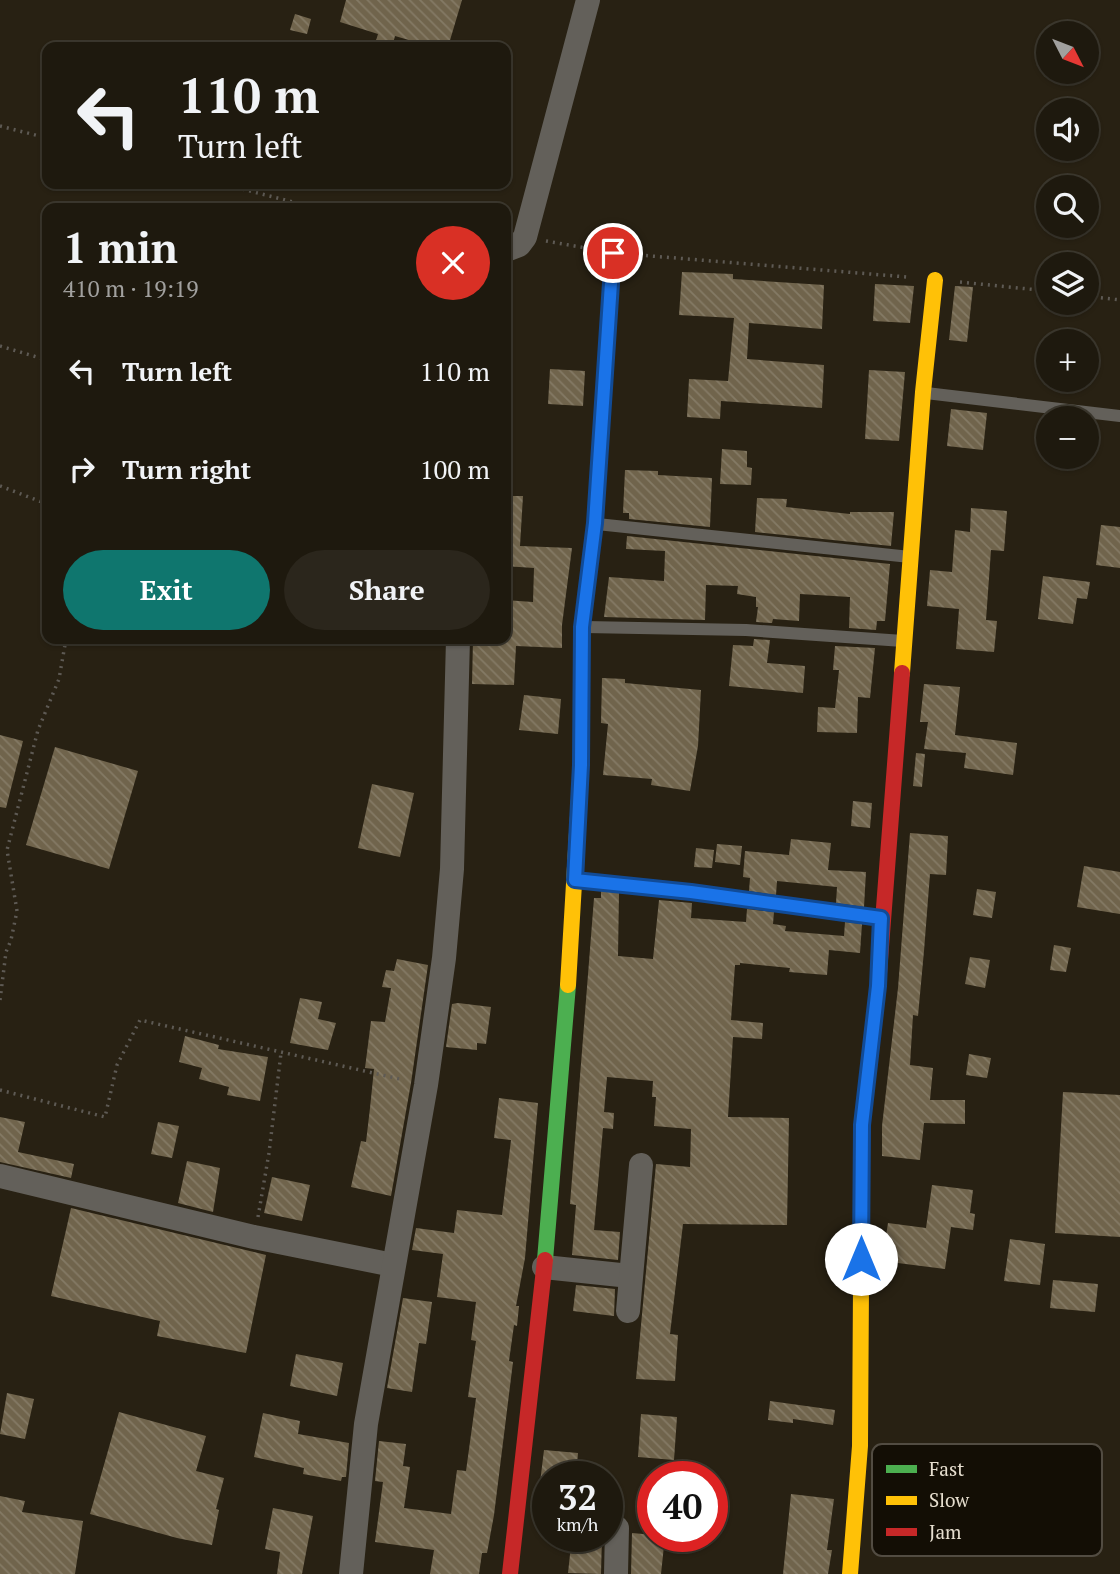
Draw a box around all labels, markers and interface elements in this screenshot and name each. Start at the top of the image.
north arrow [1036,21,1099,84]
map controls [1036,21,1099,469]
text: 110 m [178,62,320,127]
icon: left [63,70,154,161]
button: sound [1036,98,1099,161]
text: Turn left [178,125,302,167]
button: search [1036,175,1099,238]
text: 1 min [63,219,178,275]
pin [583,223,643,283]
button: close [416,226,490,300]
icon: arrive [594,234,632,272]
button: layers [1036,252,1099,315]
text: 410 m · 19:19 [63,273,198,304]
button: + [1036,329,1099,392]
icon: left [63,352,101,390]
text: Turn left [122,354,232,388]
text: 110 m [420,354,490,388]
button: − [1036,406,1099,469]
icon: right [63,450,101,488]
text: Turn right [122,452,251,486]
text: 100 m [420,452,490,486]
button: Exit [63,550,270,630]
button: Share [284,550,490,630]
position arrow [824,1222,898,1296]
legend [872,1444,1102,1556]
text: Fast [929,1456,964,1481]
speed limit sign: 40 [637,1461,728,1552]
text: 32 [558,1474,597,1520]
text: Slow [929,1487,970,1512]
text: km/h [557,1512,598,1536]
text: Jam [929,1519,962,1544]

